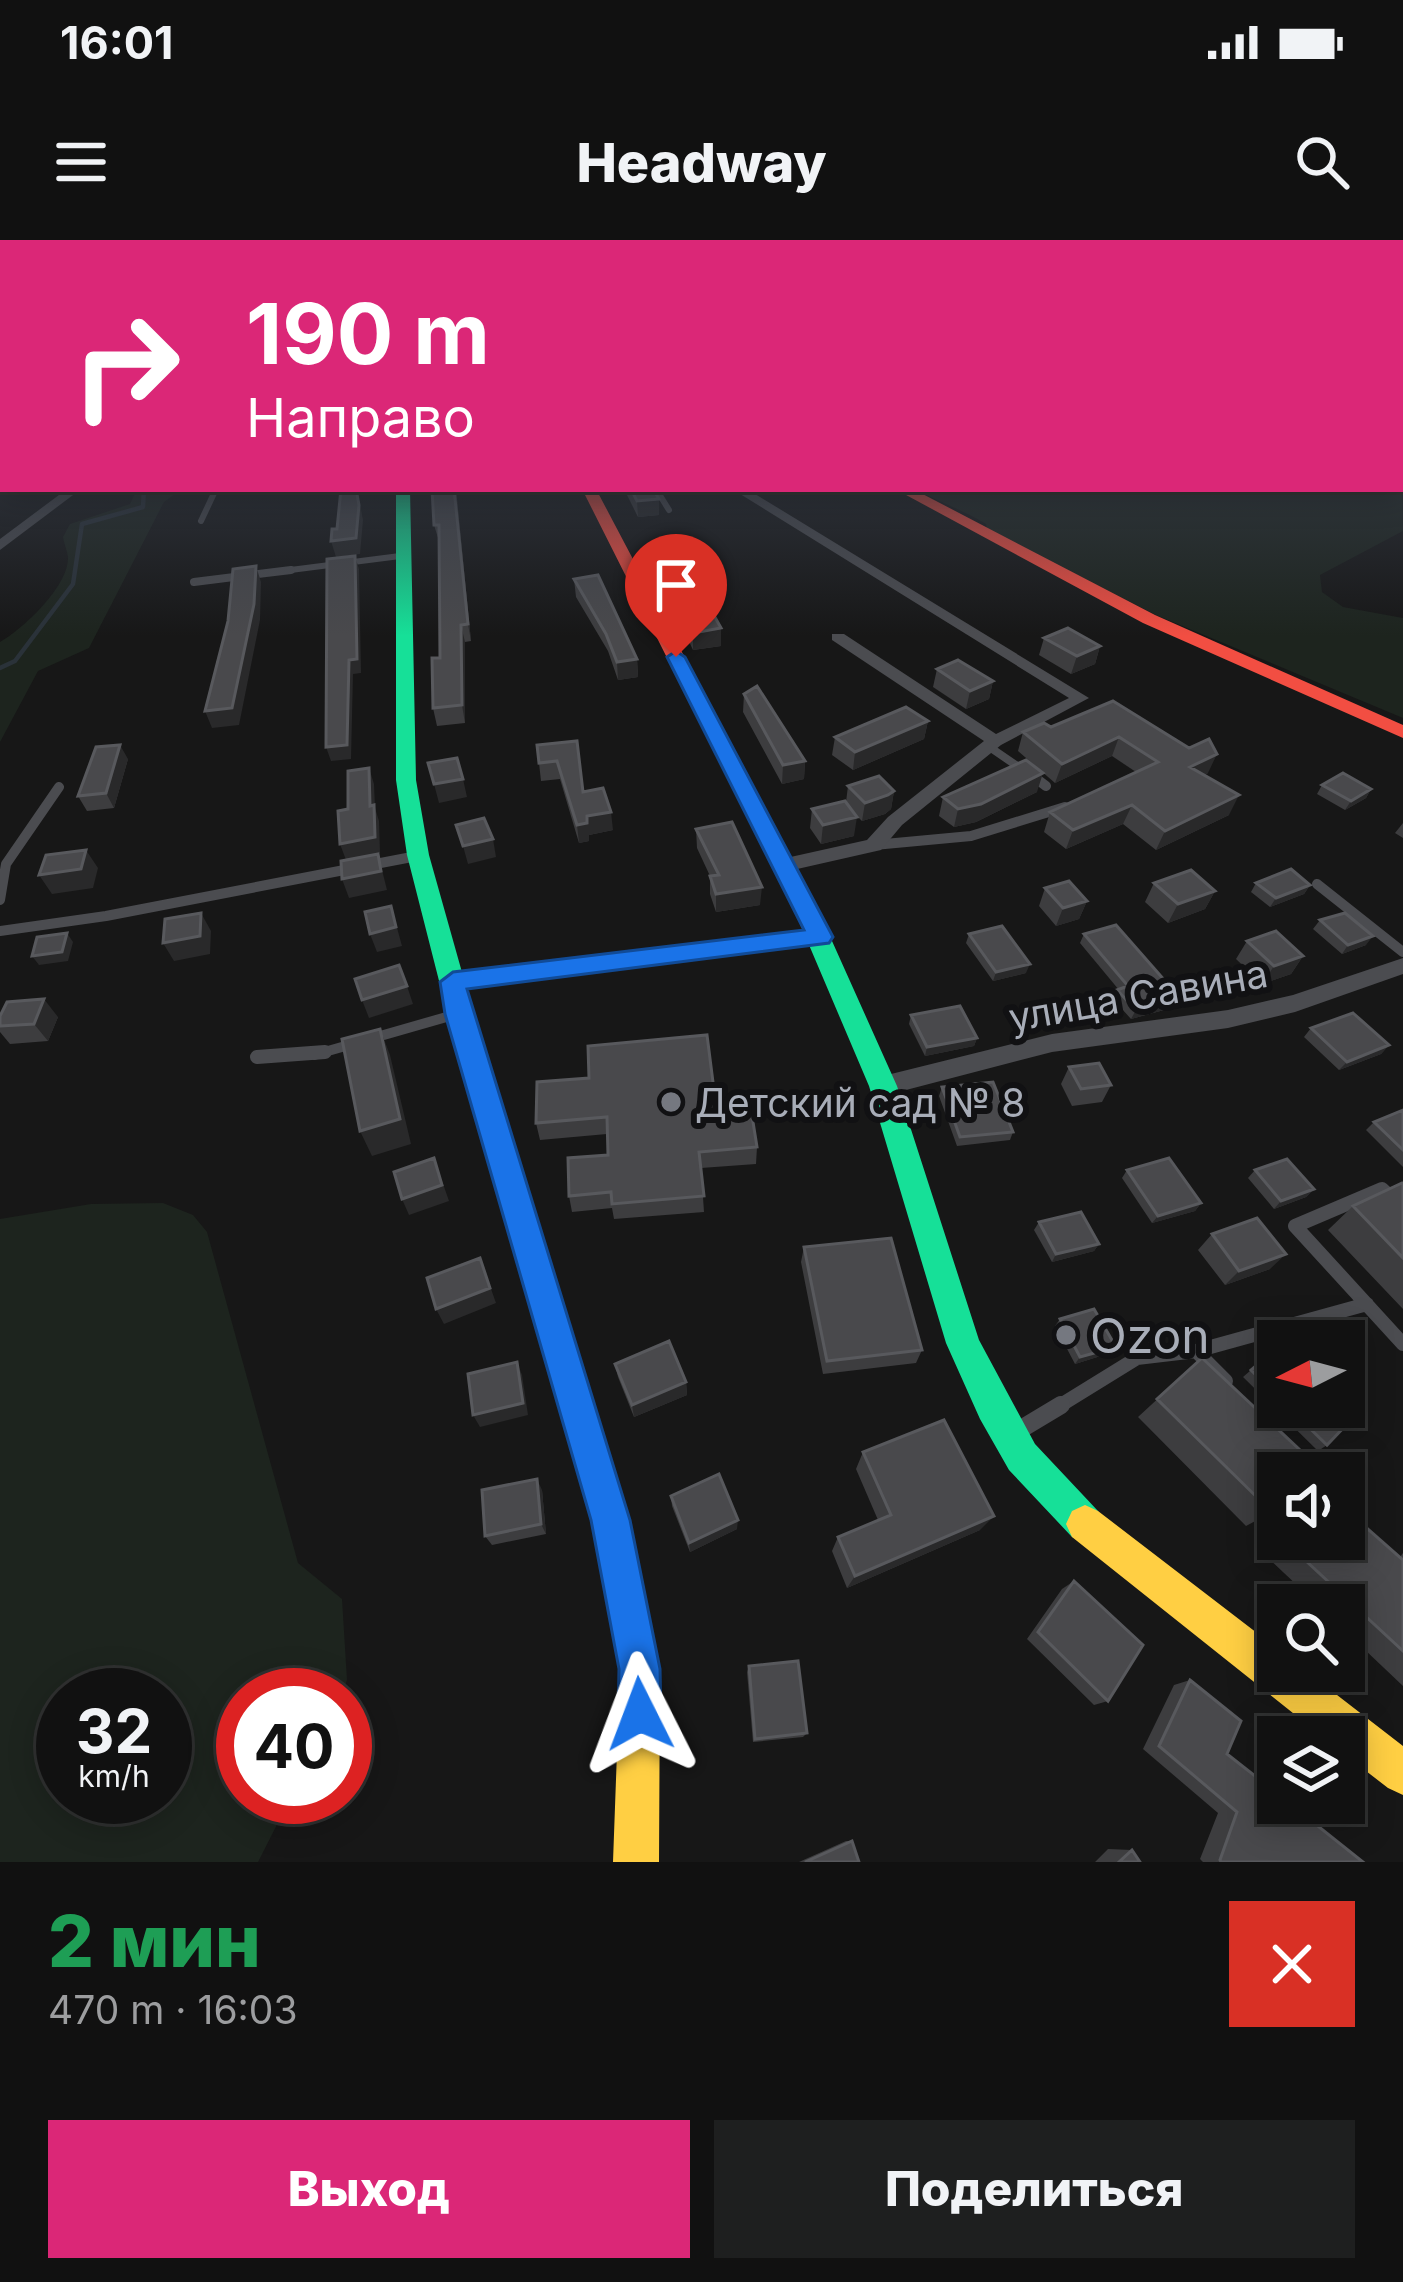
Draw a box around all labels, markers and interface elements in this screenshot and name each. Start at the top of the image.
text: 16:01 [60,15,173,70]
icon: menu [48,129,114,195]
icon: search [1289,129,1355,195]
text: Headway [576,130,827,195]
text: 190 m [246,283,490,384]
icon: right [48,288,204,444]
text: Направо [246,385,475,450]
pin [625,534,727,657]
icon: arrive [643,552,709,618]
street label: улица Савина [1005,949,1271,1041]
place label: Детский сад № 8 [695,1079,1025,1126]
marker: Детский сад № 8 [658,1089,684,1115]
place label: Ozon [1090,1306,1210,1365]
north arrow [1257,1320,1365,1428]
map controls [1257,1320,1365,1824]
marker: Ozon [1053,1322,1079,1348]
button: sound [1257,1452,1365,1560]
button: search [1257,1584,1365,1692]
position arrow [577,1651,703,1777]
speed limit sign: 40 [216,1668,372,1824]
text: 32 [76,1695,152,1767]
button: layers [1257,1716,1365,1824]
text: km/h [78,1758,150,1794]
text: 2 мин [48,1897,261,1984]
button: close [1229,1901,1355,2027]
text: 470 m · 16:03 [48,1986,298,2033]
button: Выход [48,2120,690,2258]
button: Поделиться [714,2120,1355,2258]

